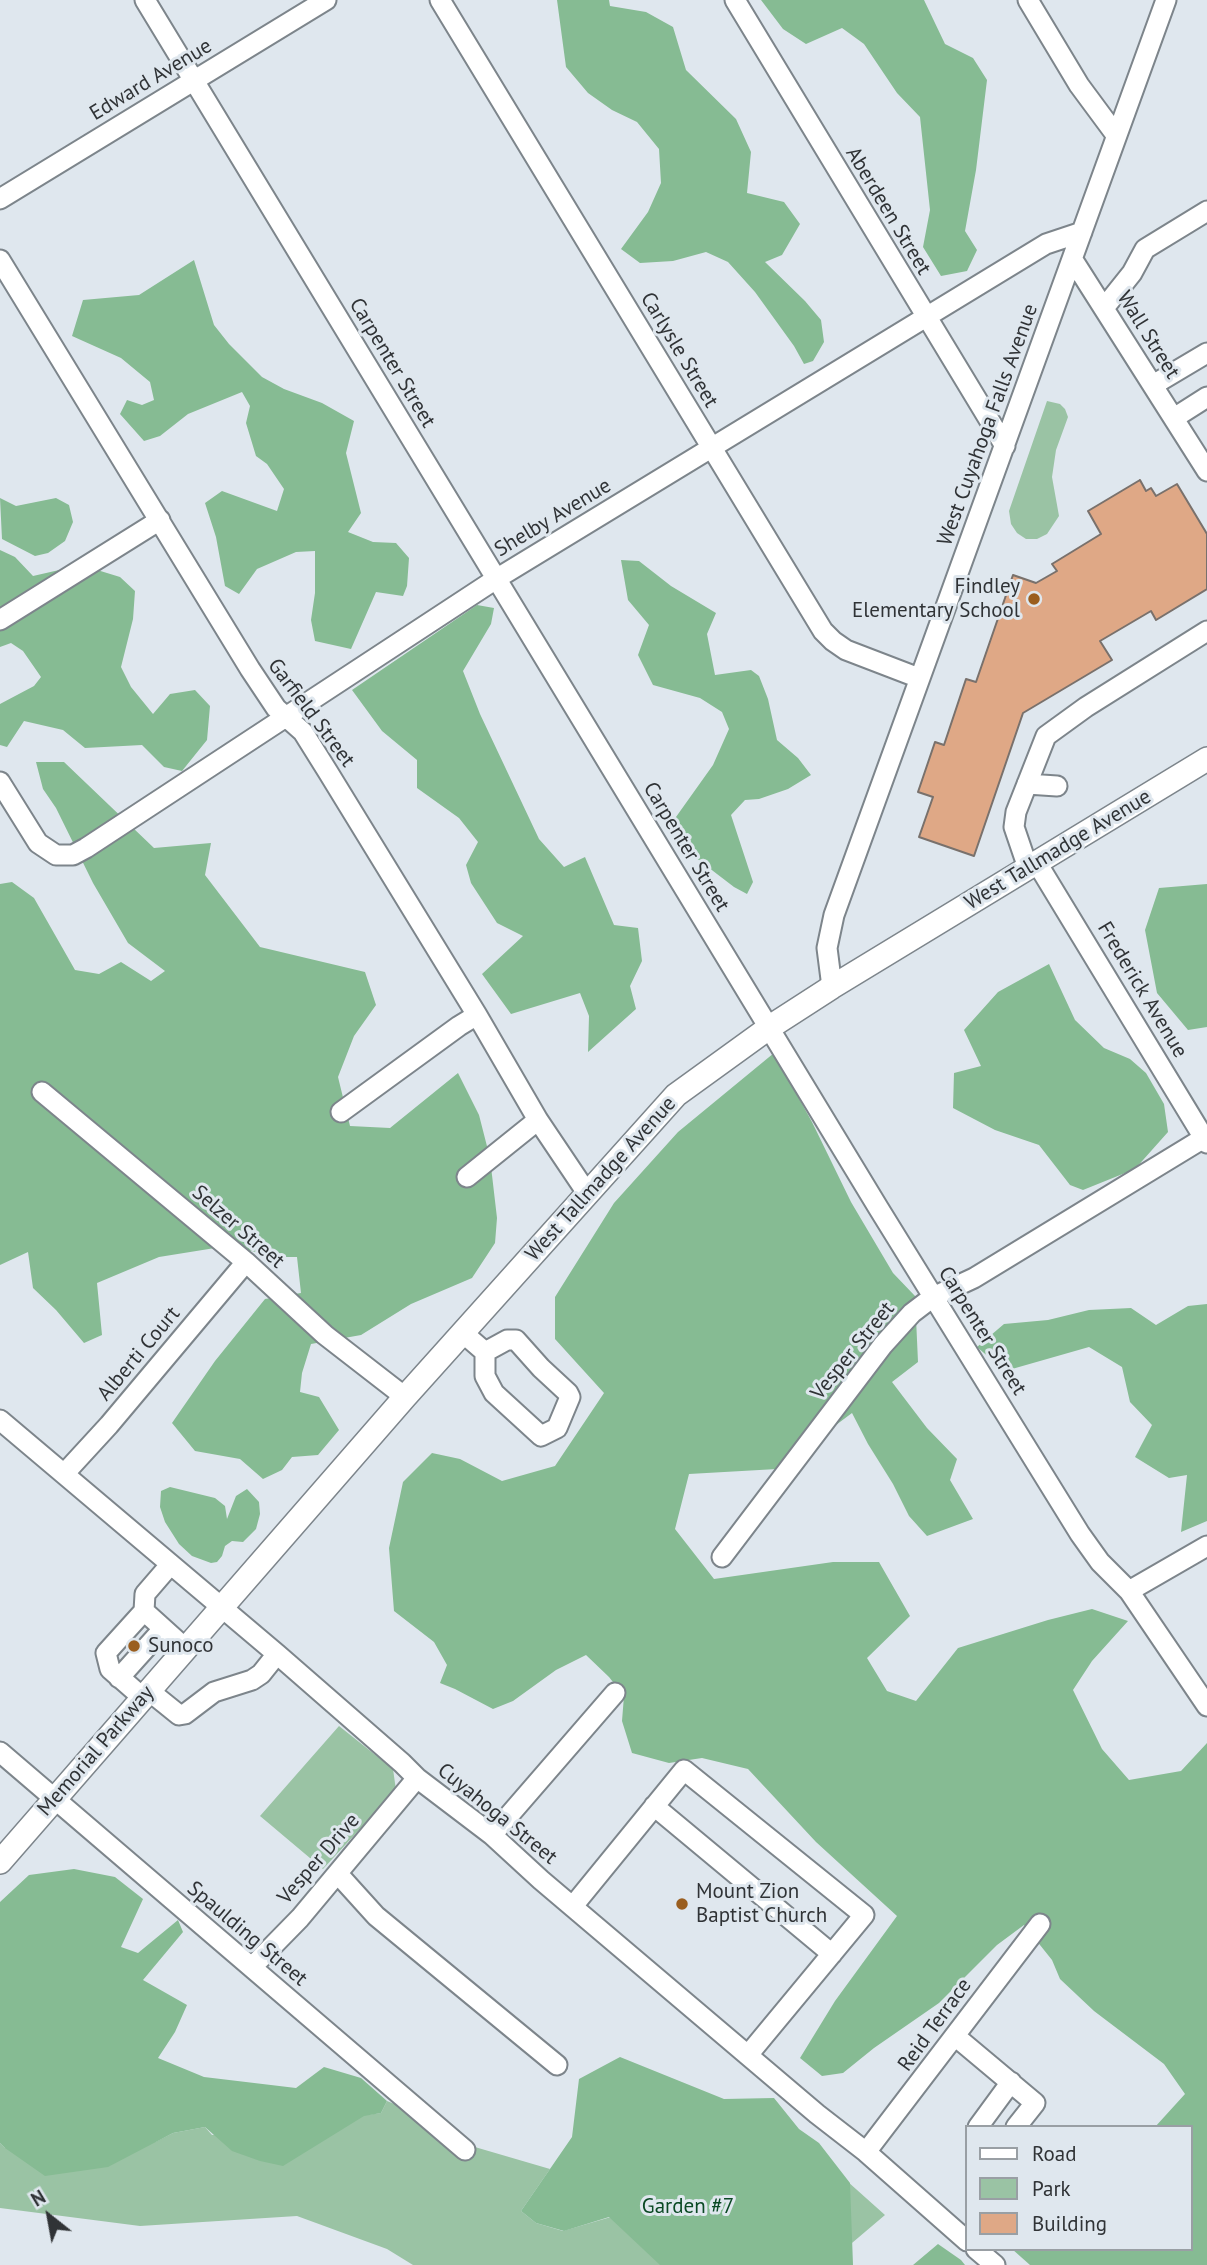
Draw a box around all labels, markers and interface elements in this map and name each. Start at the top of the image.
street label: Edward Avenue [85,34,217,126]
street label: Aberdeen Street [840,143,936,279]
street label: Wall Street [1111,287,1185,383]
street label: Carlysle Street [635,288,723,412]
street label: Carpenter Street [343,294,441,432]
street label: West Cuyahoga Falls Avenue [932,301,1044,549]
street label: Shelby Avenue [490,473,616,563]
place label: Findley Elementary School [852,574,1020,624]
marker: Findley Elementary School [1026,591,1042,607]
street label: Garfield Street [262,654,360,772]
street label: Carpenter Street [637,778,735,916]
street label: West Tallmadge Avenue [960,784,1156,916]
street label: Frederick Avenue [1092,917,1192,1063]
street label: West Tallmadge Avenue [520,1092,682,1266]
street label: Selzer Street [187,1180,289,1274]
street label: Carpenter Street [932,1262,1032,1400]
street label: Vesper Street [806,1297,900,1405]
street label: Alberti Court [92,1302,186,1406]
place label: Sunoco [148,1633,213,1659]
marker: Sunoco [126,1638,142,1654]
street label: Memorial Parkway [32,1681,160,1821]
street label: Cuyahoga Street [432,1758,562,1870]
street label: Vesper Drive [273,1808,365,1910]
street label: Spaulding Street [182,1876,312,1992]
place label: Mount Zion Baptist Church [696,1879,827,1929]
marker: Mount Zion Baptist Church [674,1896,690,1912]
street label: Reid Terrace [893,1974,977,2076]
legend [965,2125,1193,2251]
text: Road [1032,2140,1076,2167]
text: Park [1032,2175,1071,2202]
north arrow [14,2181,84,2251]
text: N [27,2185,50,2212]
park label: Garden #7 [642,2194,734,2220]
text: Building [1032,2210,1107,2237]

